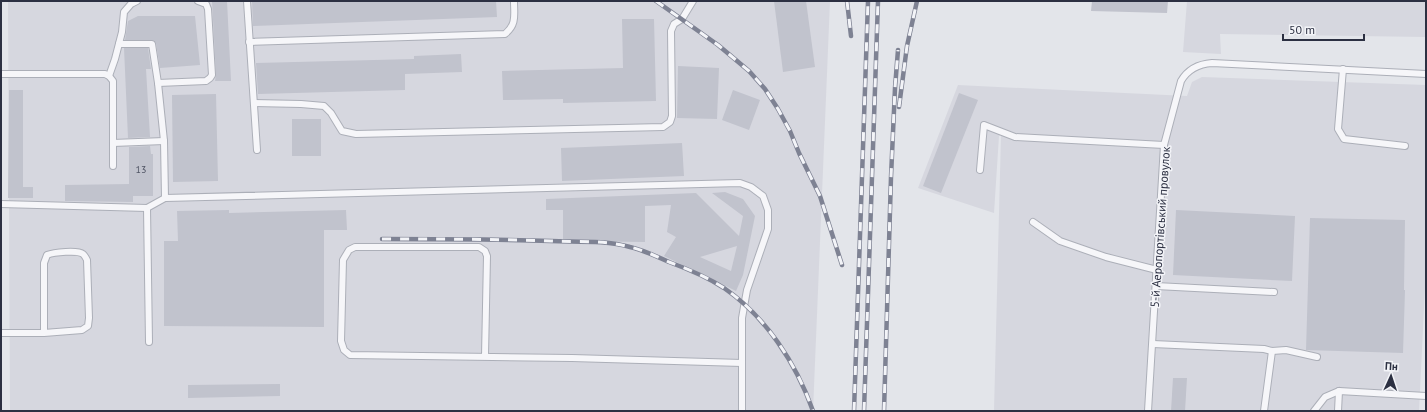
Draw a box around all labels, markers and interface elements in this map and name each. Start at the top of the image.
scale bar [1283,16,1364,42]
text: 50 m [1289,22,1315,37]
street label: 5-й Аеропортівський провулок [1147,146,1173,308]
house number: 13 [136,163,146,176]
north arrow [1371,356,1411,396]
text: Пн [1385,359,1398,373]

